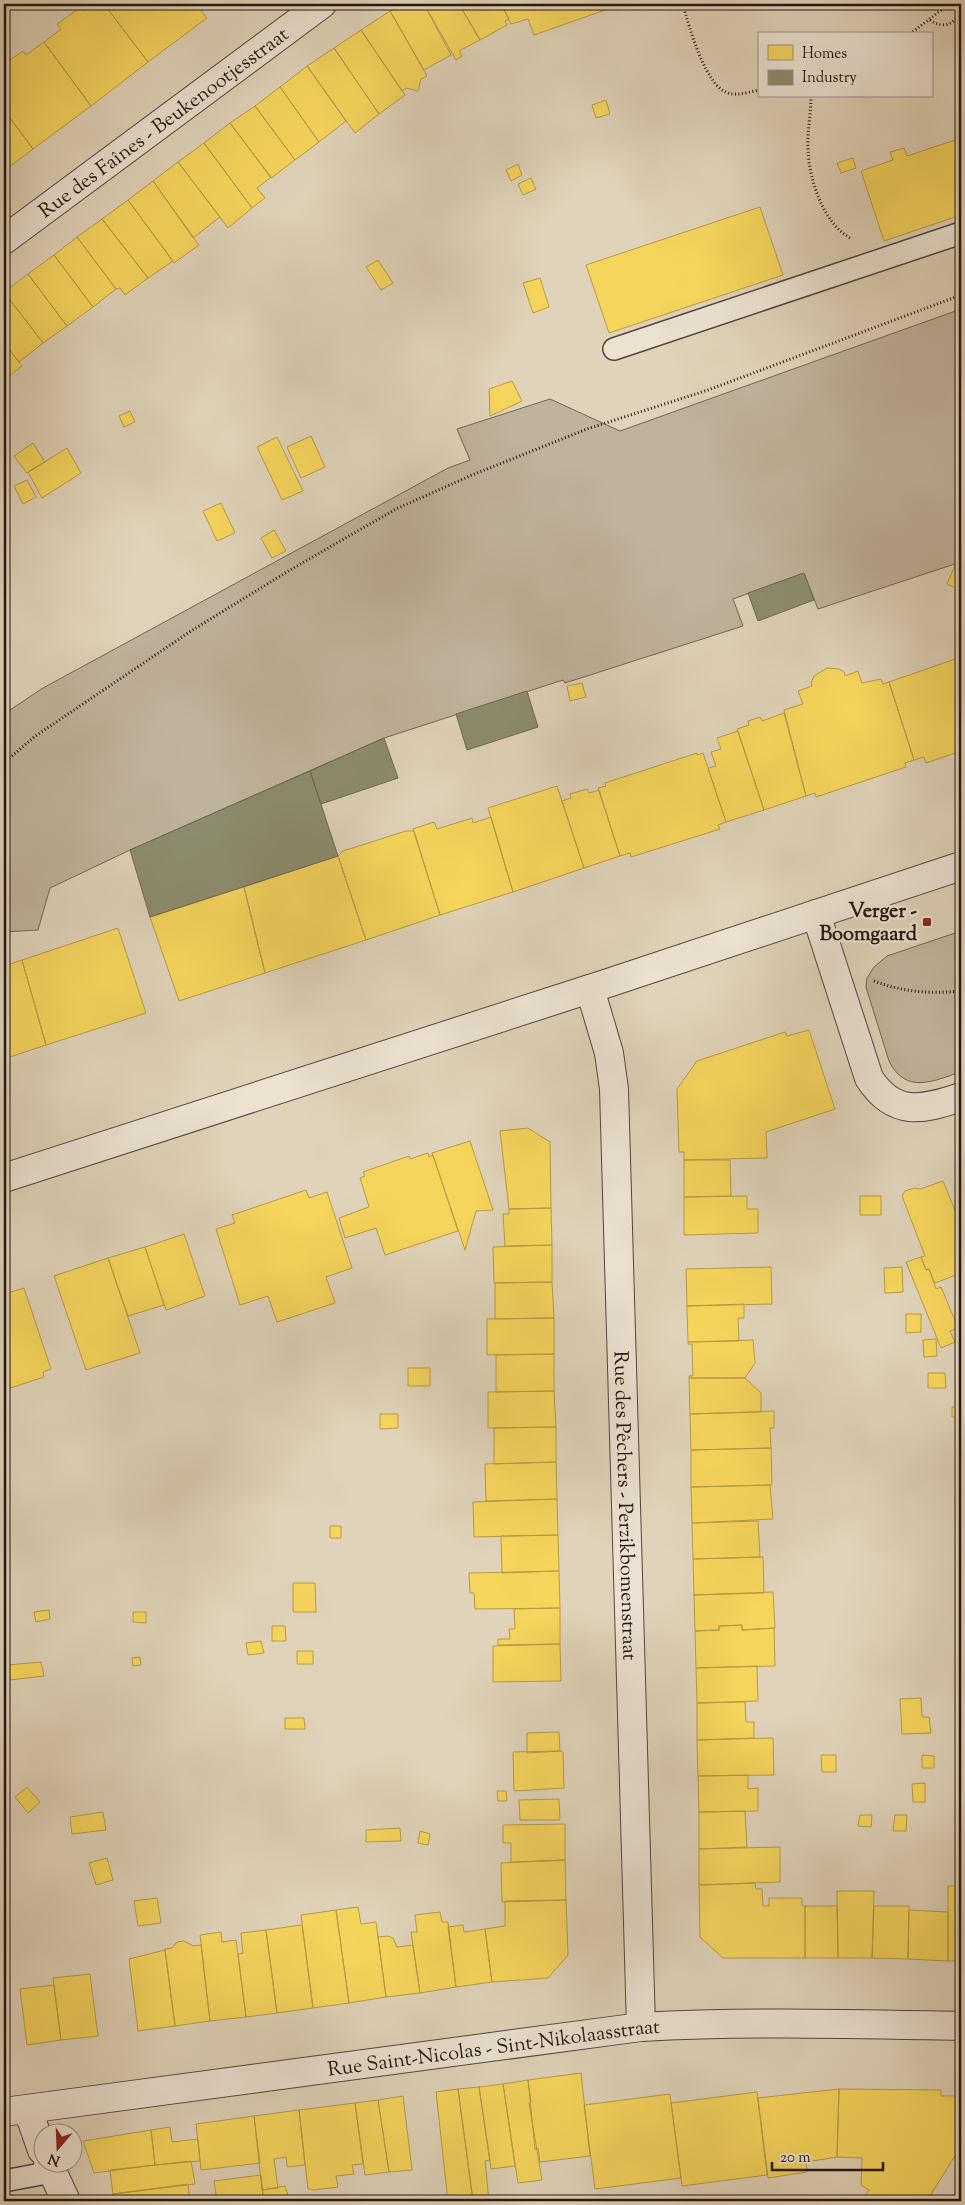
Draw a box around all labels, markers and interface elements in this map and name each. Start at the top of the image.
street label: Rue des Faînes - Beukenootjesstraat [33,21,296,227]
legend [758,32,932,98]
text: Homes [802,44,847,65]
text: Industry [802,68,857,89]
place label: Verger - Boomgaard [819,898,918,950]
marker: Verger - Boomgaard [921,916,933,928]
street label: Rue des Pêchers - Perzikbomenstraat [605,1351,642,1661]
street label: Rue Saint-Nicolas - Sint-Nikolaasstraat [326,2014,661,2086]
north arrow [32,2122,82,2172]
scale bar [772,2140,884,2172]
text: N [46,2147,63,2170]
text: 20 m [780,2148,811,2169]

